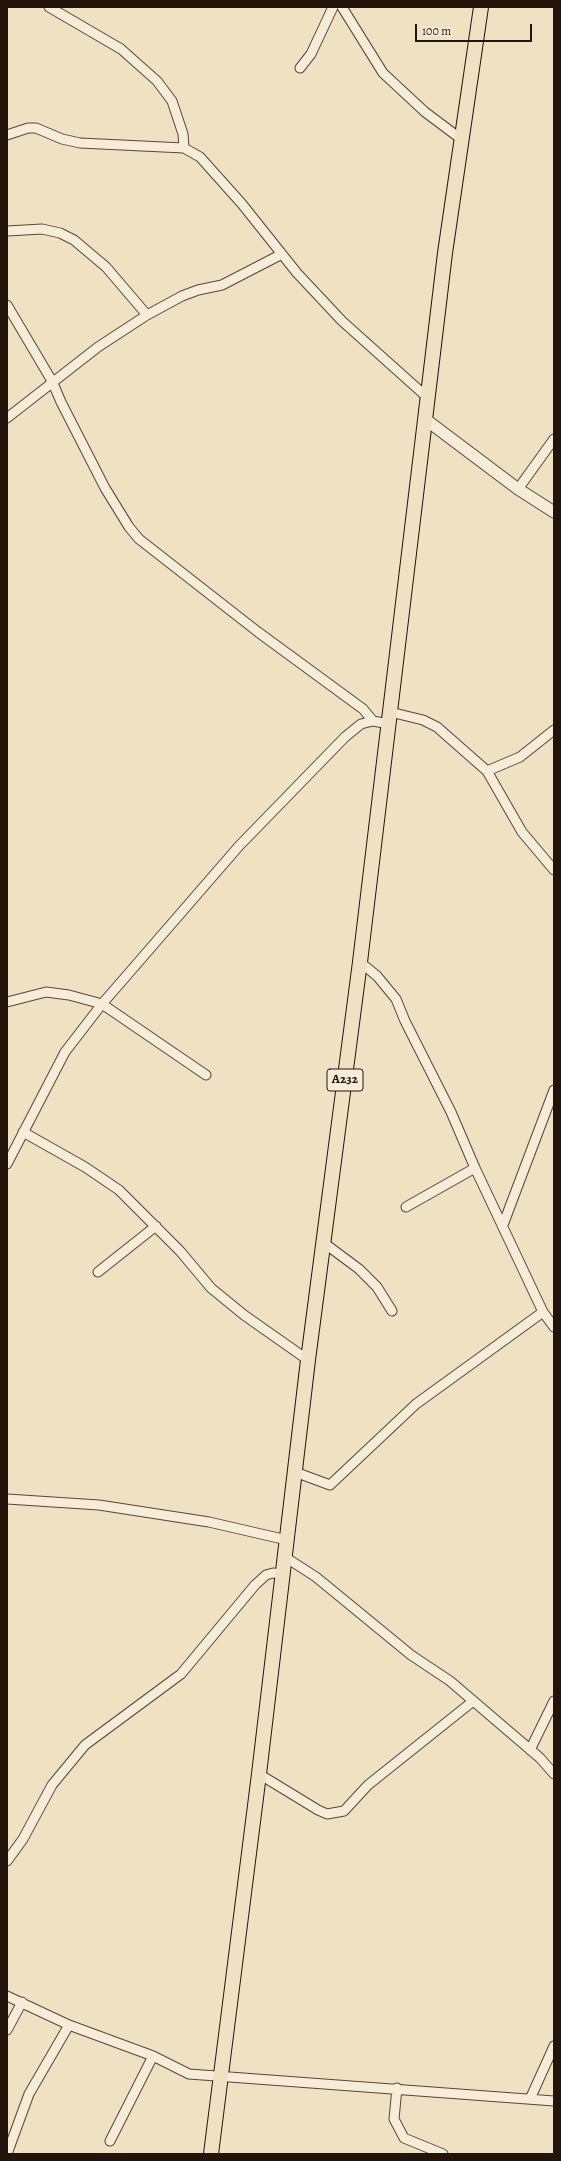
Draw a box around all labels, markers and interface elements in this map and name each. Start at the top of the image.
scale bar [417,16,534,42]
text: 100 m [422,23,451,39]
road number: A232 [327,1069,363,1091]

